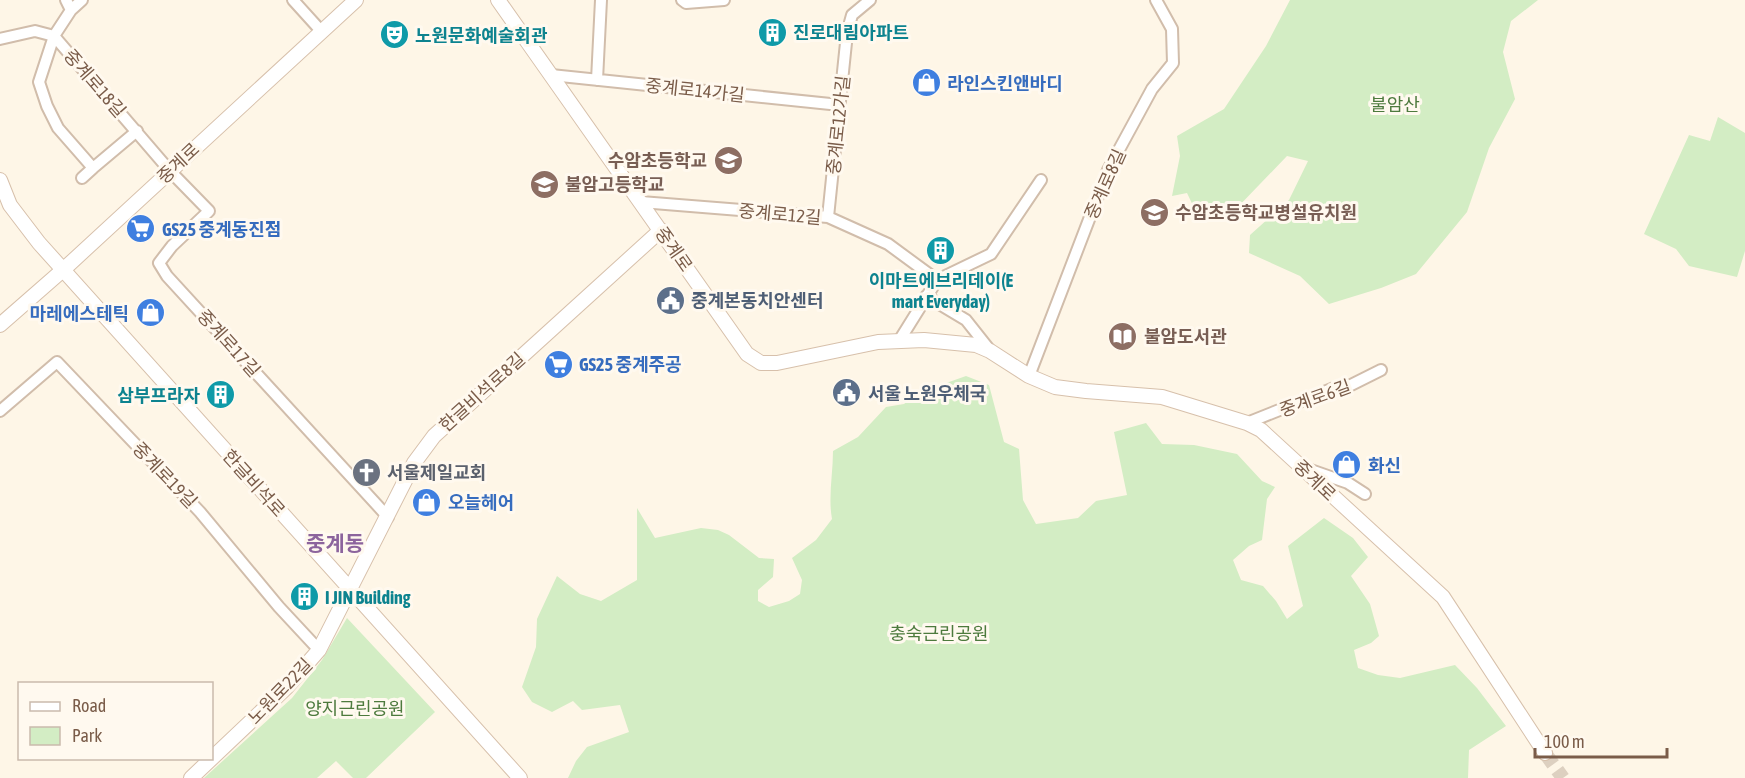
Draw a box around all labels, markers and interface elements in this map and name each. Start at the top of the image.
building icon: 진로대림아파트 [756,16,788,48]
theatre icon: 노원문화예술회관 [378,19,410,51]
place label: 진로대림아파트 [793,22,909,43]
place label: 노원문화예술회관 [415,25,548,46]
street label: 중계로18길 [60,45,130,121]
shop icon: 라인스킨앤바디 [910,67,942,99]
place label: 라인스킨앤바디 [947,73,1063,94]
street label: 중계로14가길 [644,74,746,106]
street label: 중계로12가길 [822,74,854,176]
park label: 불암산 [1370,94,1420,115]
street label: 중계로 [153,138,203,188]
school or university icon: 수암초등학교 [712,144,744,176]
street label: 중계로8길 [1080,146,1130,222]
place label: 수암초등학교 [608,150,707,171]
school or university icon: 불암고등학교 [528,168,560,200]
place label: 불암고등학교 [565,174,664,195]
school or university icon: 수암초등학교병설유치원 [1138,196,1170,228]
street label: 중계로12길 [738,200,822,228]
place label: 수암초등학교병설유치원 [1175,202,1357,223]
supermarket icon: GS25 중계동진점 [125,213,157,245]
place label: GS25 중계동진점 [162,219,281,240]
street label: 중계로 [651,223,697,275]
building icon: 이마트에브리데이(E mart Everyday) [925,235,957,267]
place label: 이마트에브리데이(E mart Everyday) [869,270,1014,312]
public building icon: 중계본동치안센터 [654,284,686,316]
place label: 중계본동치안센터 [691,290,823,311]
shop icon: 마레에스테틱 [134,297,166,329]
place label: 마레에스테틱 [30,303,129,324]
street label: 중계로17길 [193,305,265,381]
library icon: 불암도서관 [1107,320,1139,352]
place label: 불암도서관 [1144,326,1227,347]
street label: 한글비석로8길 [435,348,529,436]
supermarket icon: GS25 중계주공 [542,348,574,380]
place label: GS25 중계주공 [579,354,682,375]
street label: 중계로6길 [1276,375,1354,421]
public building icon: 서울 노원우체국 [831,377,863,409]
building icon: 삼부프라자 [205,379,237,411]
place label: 서울 노원우체국 [868,383,986,404]
place label: 삼부프라자 [117,385,200,406]
street label: 중계로19길 [129,438,201,512]
street label: 한글비석로 [218,445,290,521]
shop icon: 화신 [1331,449,1363,481]
street label: 중계로 [1290,455,1340,505]
place label: 화신 [1368,455,1401,476]
church icon: 서울제일교회 [350,456,382,488]
place label: 서울제일교회 [387,462,486,483]
shop icon: 오늘헤어 [411,486,443,518]
place label: 오늘헤어 [448,492,514,513]
district label: 중계동 [306,531,364,555]
building icon: I JIN Building [288,581,320,613]
place label: I JIN Building [325,587,411,608]
park label: 충숙근린공원 [889,623,989,644]
street label: 노원로22길 [244,654,316,728]
legend [18,682,213,760]
text: Road [72,695,106,716]
park label: 양지근린공원 [305,698,405,719]
scale bar [1535,721,1667,759]
text: Park [72,725,102,746]
text: 100 m [1544,731,1585,752]

